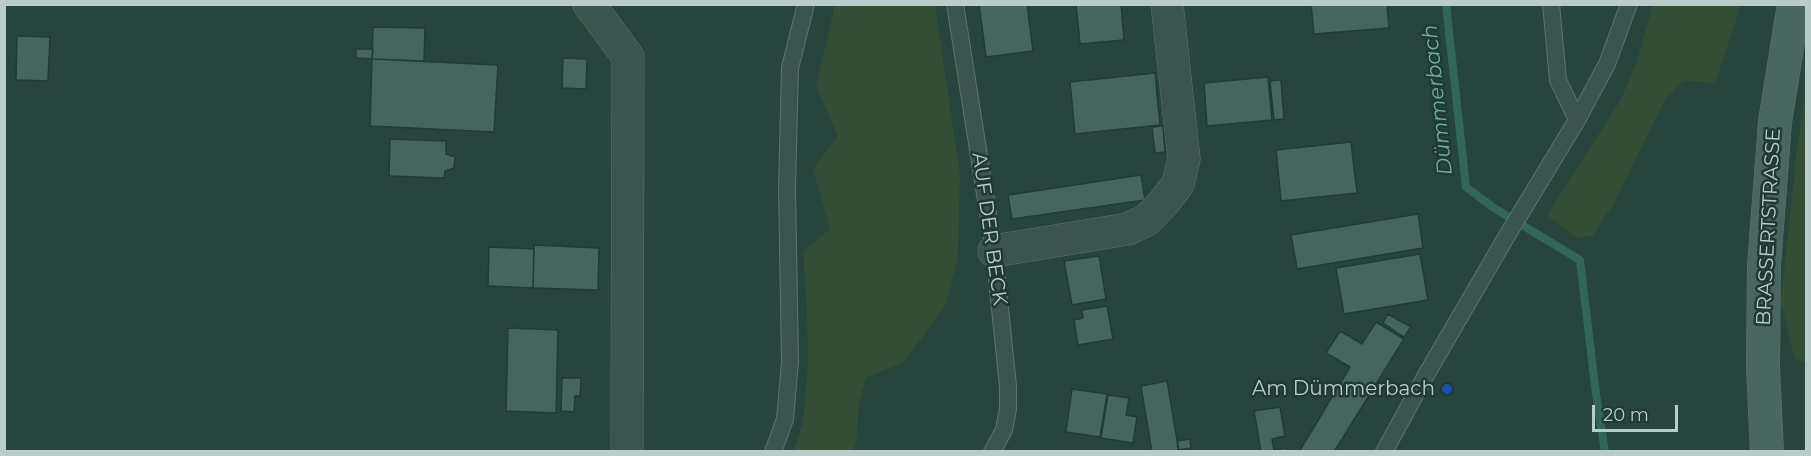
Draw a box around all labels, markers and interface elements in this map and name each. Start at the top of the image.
water label: Dümmerbach [1418,23,1458,177]
street label: BRASSERTSTRASSE [1752,128,1786,326]
street label: AUF DER BECK [966,151,1012,307]
place label: Am Dümmerbach [1252,377,1435,401]
marker: Am Dümmerbach [1440,382,1454,396]
scale bar [1595,393,1680,431]
text: 20 m [1603,404,1649,426]

